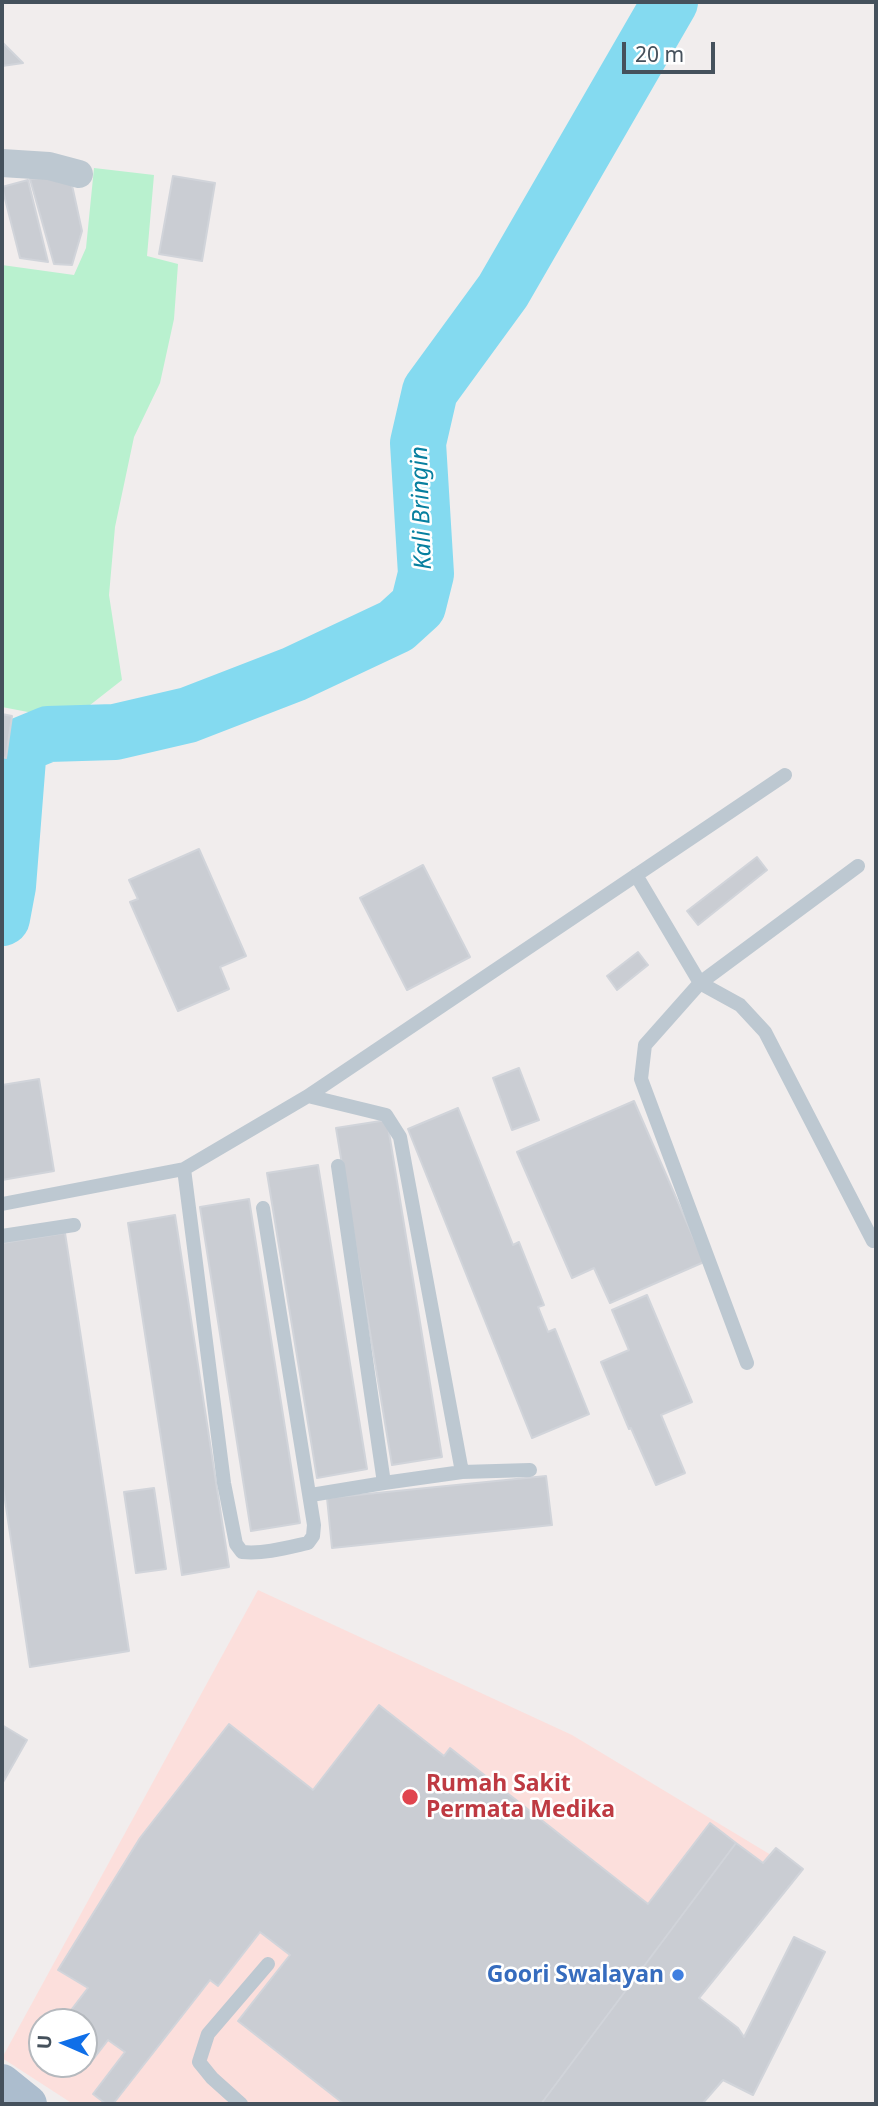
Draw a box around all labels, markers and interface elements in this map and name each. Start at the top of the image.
scale bar [626,28,719,72]
text: 20 m [635,40,684,68]
water label: Kali Bringin [405,446,439,570]
place label: Rumah Sakit Permata Medika [426,1770,615,1824]
marker: Rumah Sakit Permata Medika [400,1787,420,1807]
place label: Goori Swalayan [487,1961,664,1989]
marker: Goori Swalayan [670,1967,686,1983]
north arrow [28,2008,98,2078]
text: U [31,2034,57,2050]

